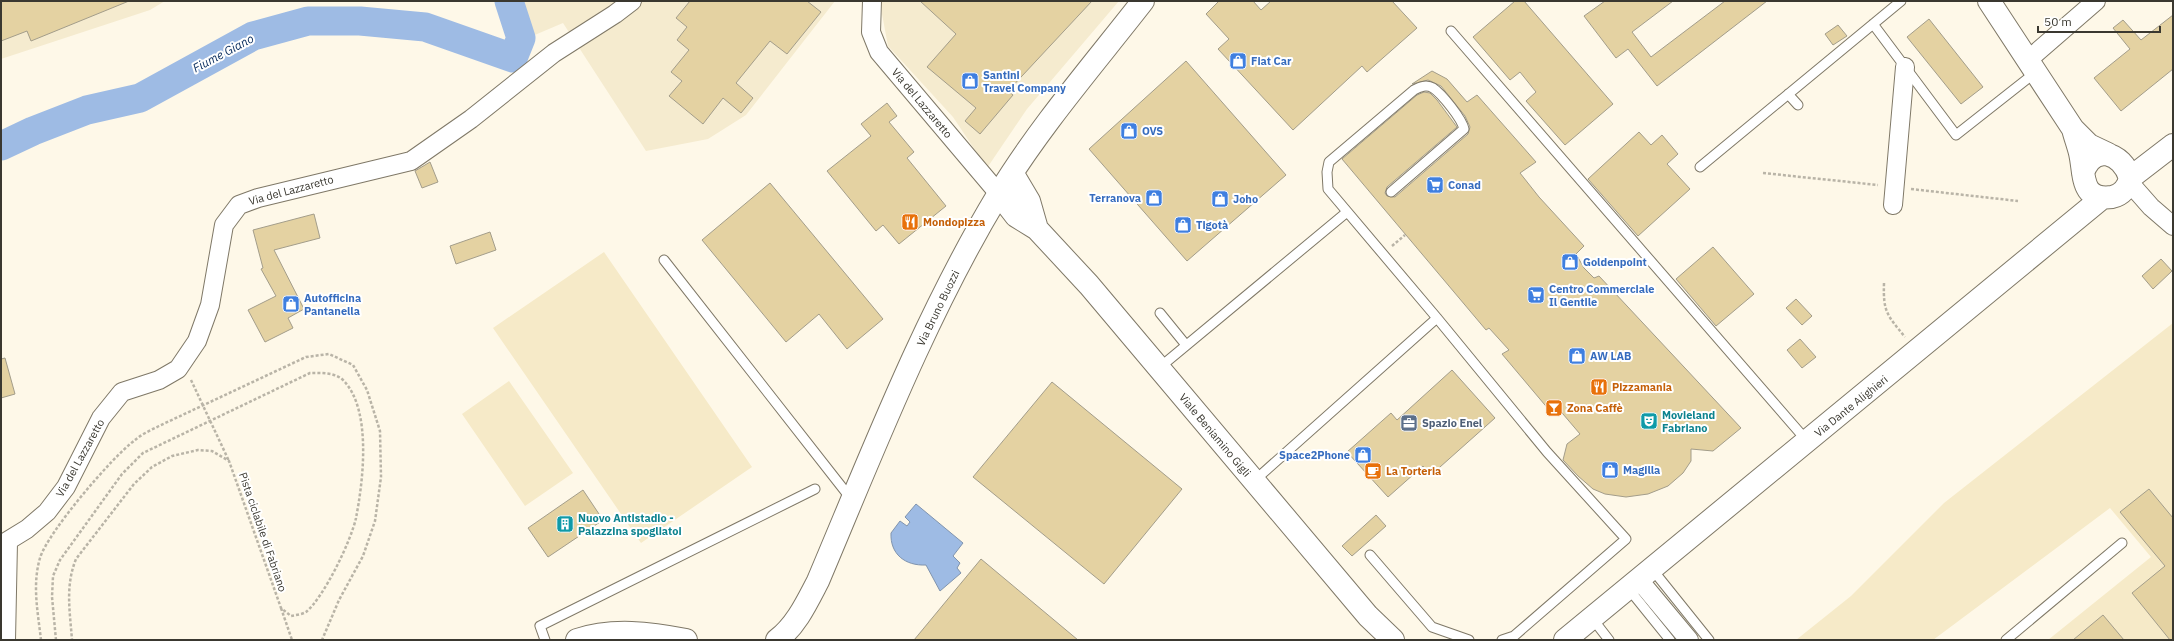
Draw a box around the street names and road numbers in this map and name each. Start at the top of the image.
street label: Via del Lazzaretto [889,65,955,141]
street label: Via del Lazzaretto [247,172,335,208]
street label: Via Bruno Buozzi [914,268,962,348]
street label: Via Dante Alighieri [1812,372,1890,440]
street label: Viale Beniamino Gigli [1176,391,1254,479]
street label: Via del Lazzaretto [53,416,107,500]
street label: Pista ciclabile di Fabriano [236,471,290,593]

